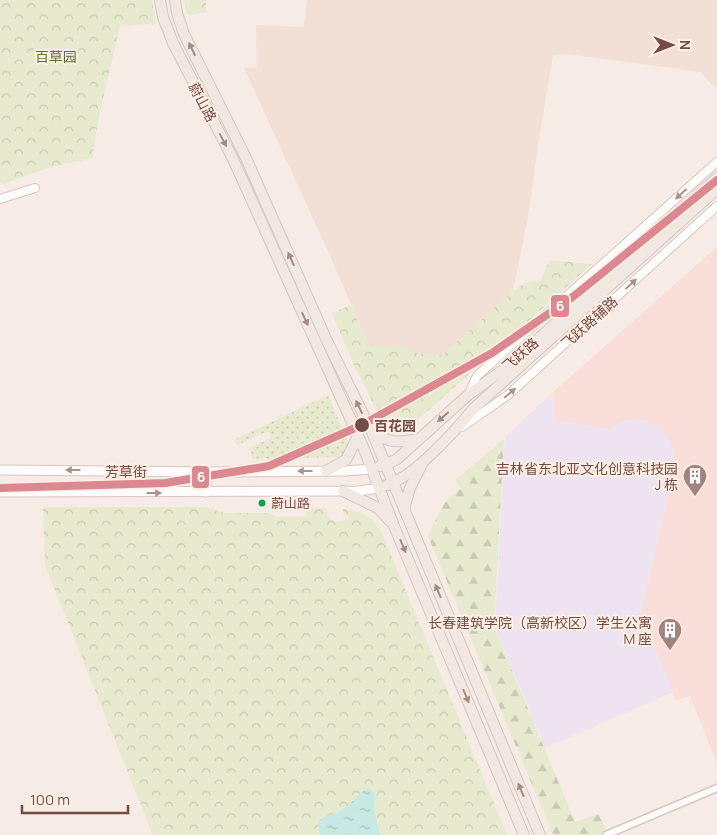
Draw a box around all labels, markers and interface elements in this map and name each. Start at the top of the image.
north arrow [647,20,697,70]
text: N [676,40,695,50]
one-way arrow [188,42,196,56]
park label: 百草园 [35,47,77,66]
street label: 蔚山路 [185,79,221,125]
one-way arrow [219,132,227,147]
one-way arrow [674,189,687,200]
one-way arrow [287,252,295,266]
one-way arrow [624,278,636,290]
street label: 飞跃路辅路 [557,292,621,352]
line badge: 6 [550,294,570,318]
text: 6 [556,296,564,315]
one-way arrow [301,312,309,326]
street label: 飞跃路 [498,333,542,375]
one-way arrow [504,387,516,399]
one-way arrow [355,400,363,414]
one-way arrow [437,411,449,423]
marker: 百花园 [353,416,371,434]
place label: 百花园 [374,416,416,435]
place label: 吉林省东北亚文化创意科技园 J 栋 [496,459,678,494]
street label: 芳草街 [105,462,147,481]
building icon: 吉林省东北亚文化创意科技园 J 栋 [682,463,708,497]
line badge: 6 [191,465,210,489]
one-way arrow [65,466,81,474]
text: 6 [197,467,205,486]
one-way arrow [297,467,313,475]
one-way arrow [146,489,162,497]
place label: 蔚山路 [271,494,310,512]
marker: 蔚山路 [257,498,267,508]
one-way arrow [399,539,407,553]
one-way arrow [434,584,442,599]
place label: 长春建筑学院（高新校区）学生公寓 M 座 [428,613,652,648]
building icon: 长春建筑学院（高新校区）学生公寓 M 座 [657,617,683,651]
one-way arrow [462,689,470,704]
scale bar [22,782,129,814]
one-way arrow [516,783,524,797]
text: 100 m [30,789,70,810]

